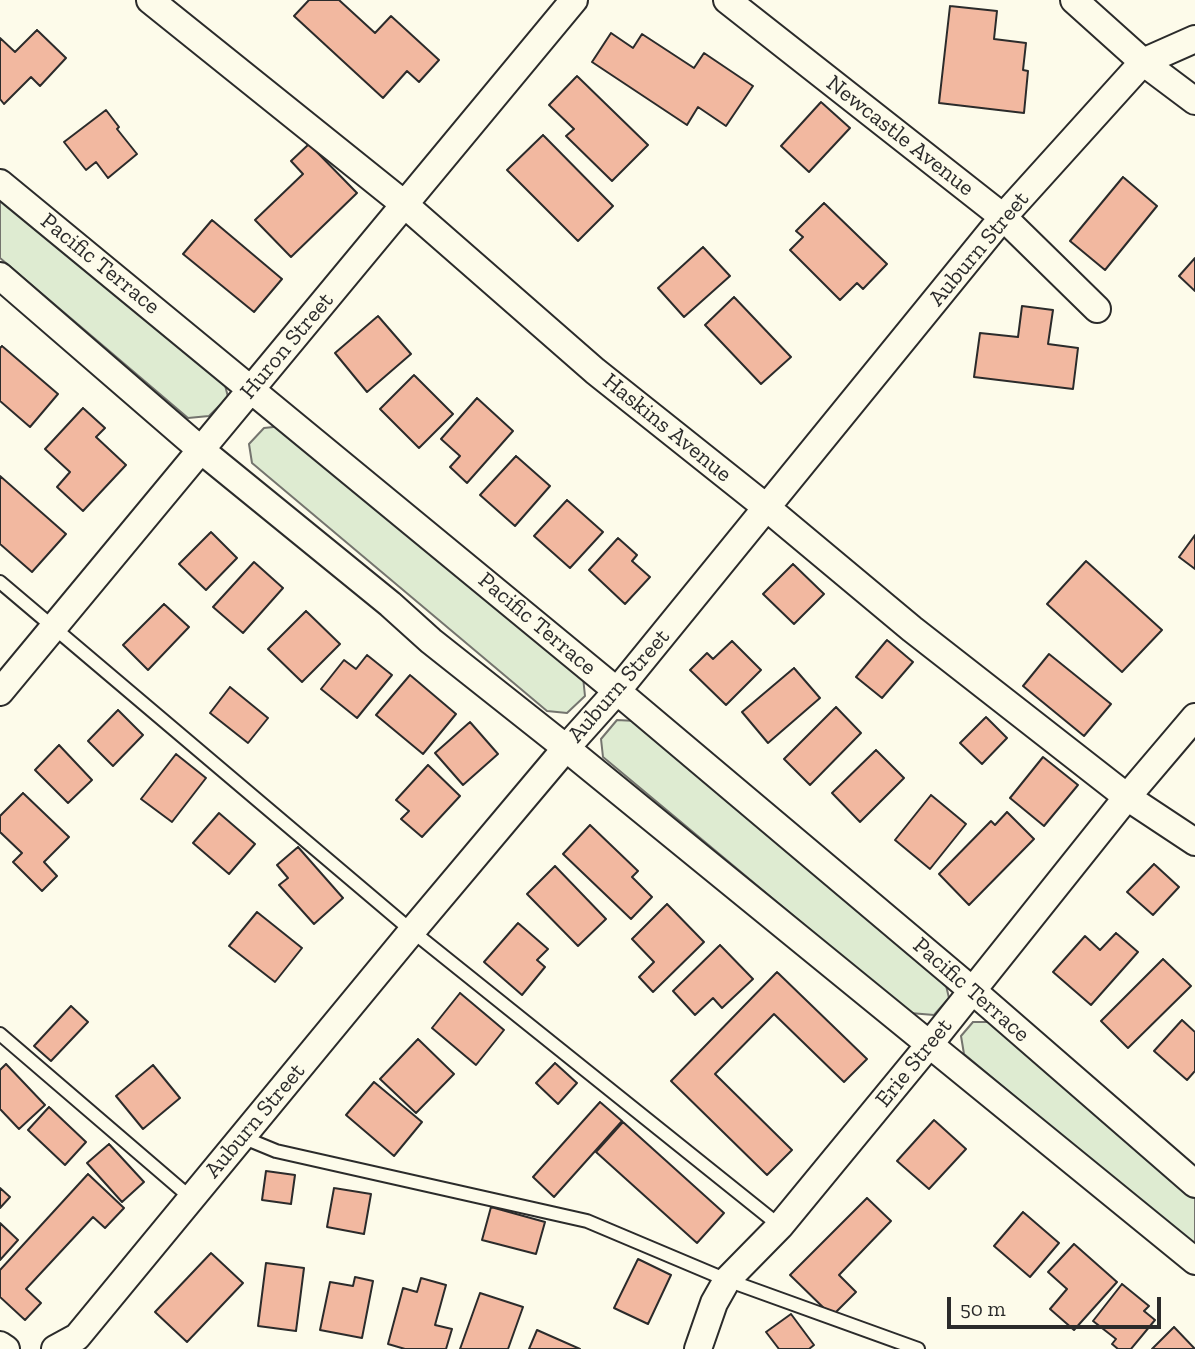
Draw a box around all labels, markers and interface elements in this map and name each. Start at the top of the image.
street label: Newcastle Avenue [821,70,979,202]
street label: Auburn Street [923,186,1035,312]
street label: Pacific Terrace [35,207,165,321]
street label: Huron Street [235,287,339,405]
street label: Haskins Avenue [597,368,737,488]
street label: Pacific Terrace [472,567,602,681]
street label: Auburn Street [562,624,676,748]
street label: Pacific Terrace [907,932,1035,1048]
street label: Erie Street [870,1013,958,1113]
street label: Auburn Street [199,1058,311,1184]
scale bar [950,1282,1164,1326]
text: 50 m [960,1296,1006,1321]

